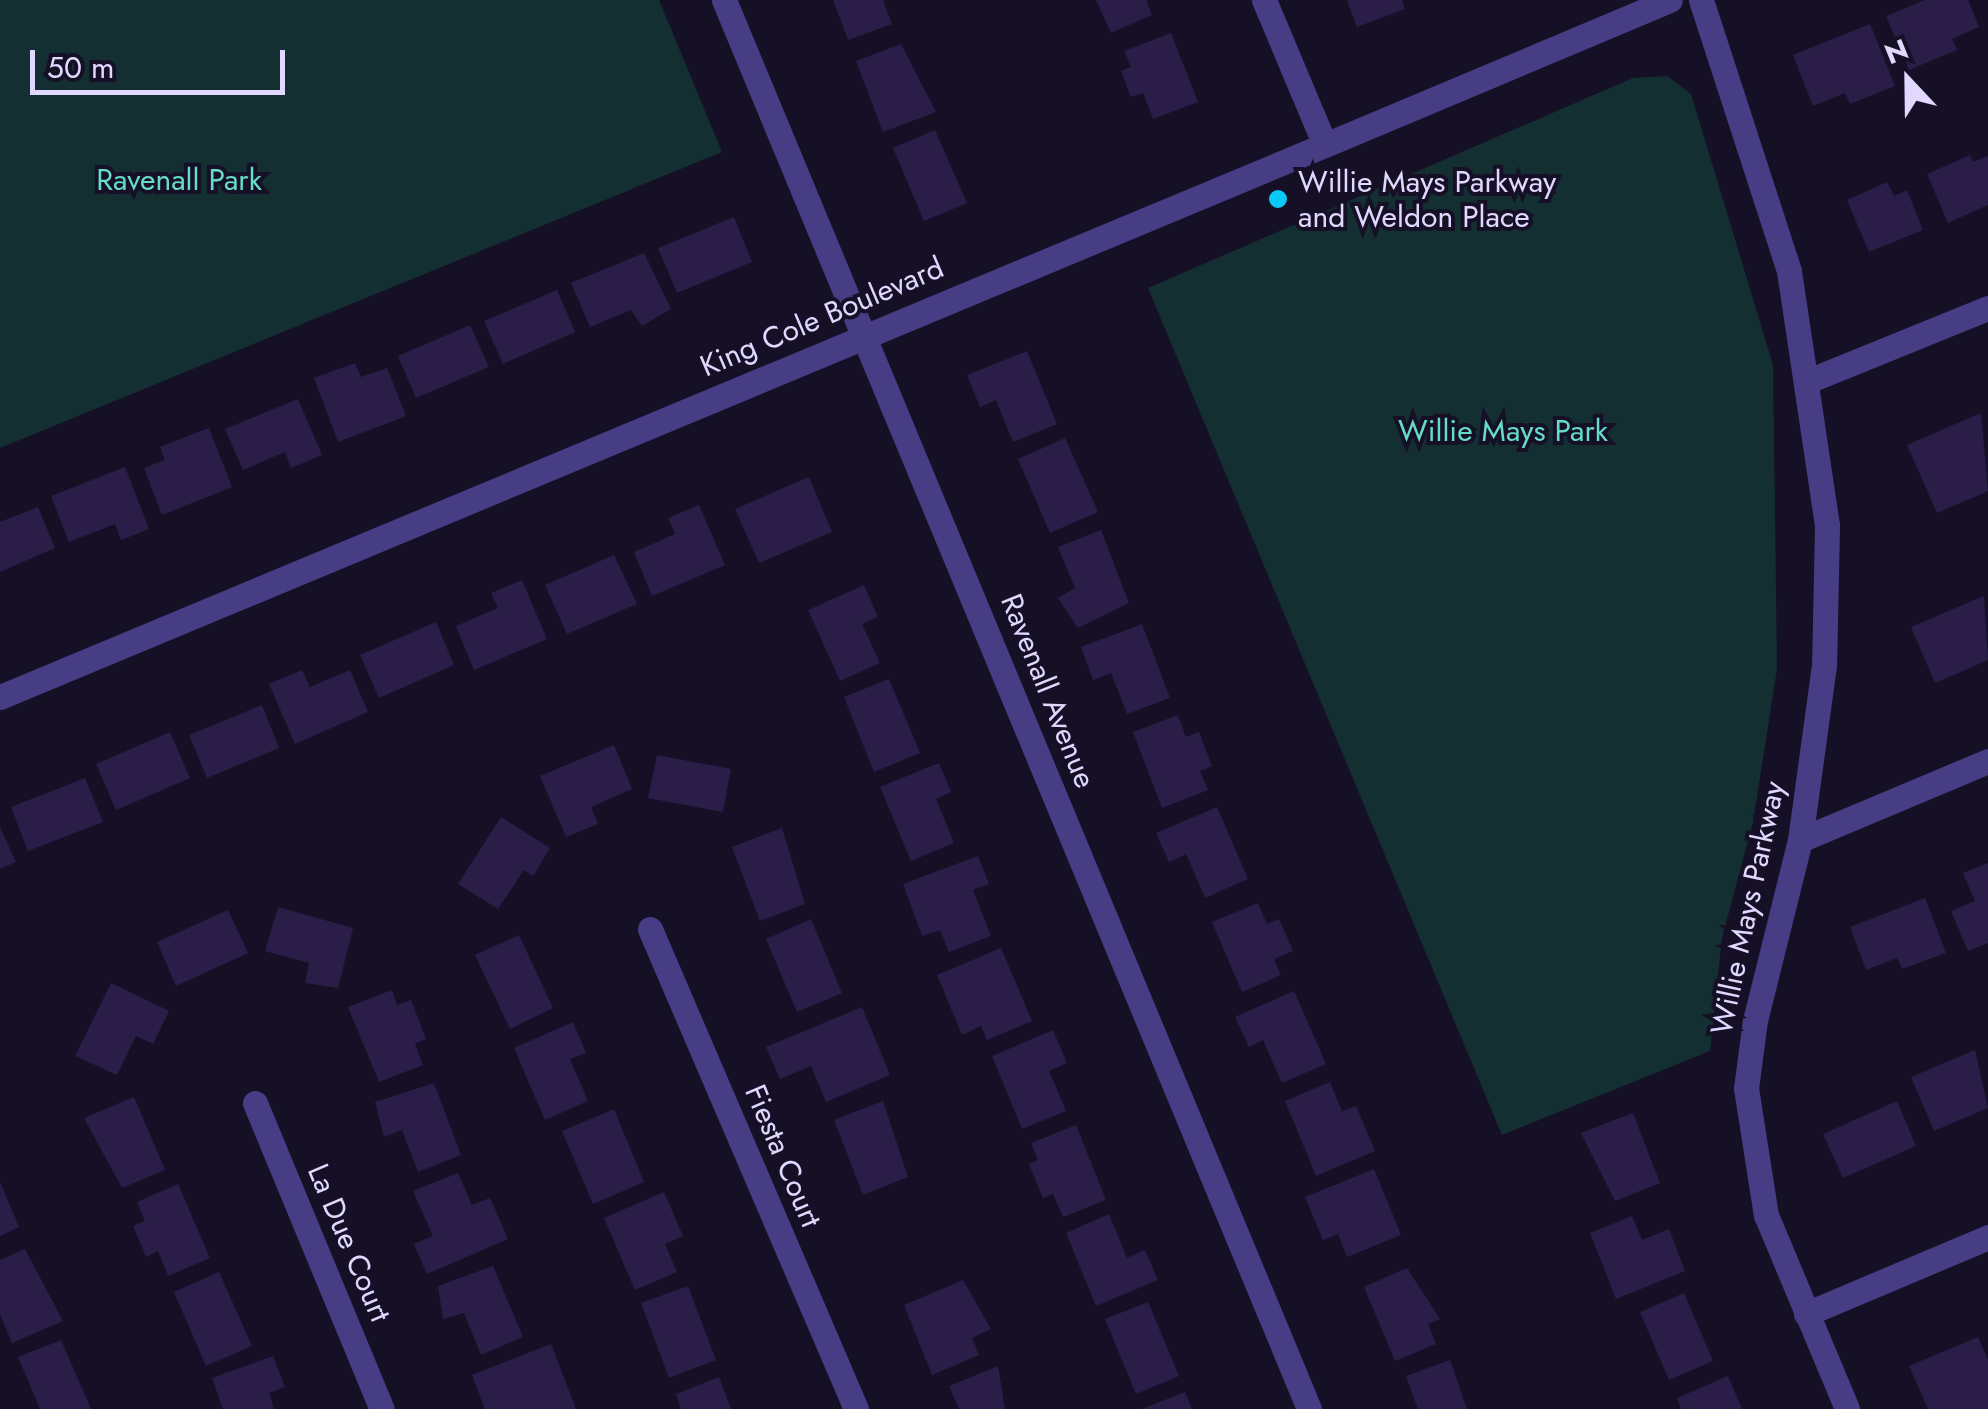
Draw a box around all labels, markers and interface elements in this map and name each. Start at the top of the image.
text: N [1879,29,1915,75]
scale bar [35,30,290,92]
north arrow [1858,30,1958,130]
text: 50 m [47,46,114,89]
park label: Ravenall Park [96,162,262,198]
place label: Willie Mays Parkway and Weldon Place [1298,164,1556,234]
marker: Willie Mays Parkway and Weldon Place [1267,188,1289,210]
street label: King Cole Boulevard [695,250,949,384]
park label: Willie Mays Park [1398,413,1608,449]
street label: Ravenall Avenue [993,589,1103,793]
street label: Willie Mays Parkway [1704,778,1792,1038]
street label: Fiesta Court [737,1079,829,1233]
street label: La Due Court [300,1159,398,1327]

